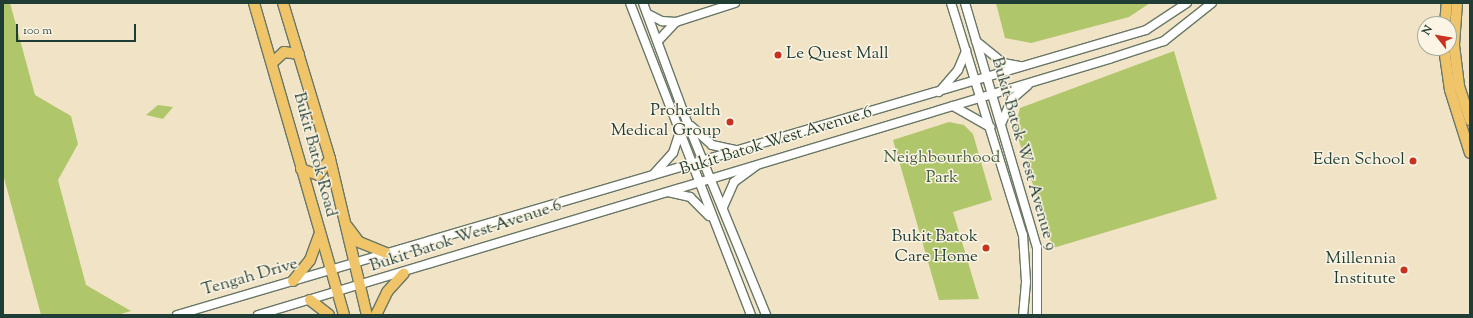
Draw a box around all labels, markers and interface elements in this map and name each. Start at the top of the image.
scale bar [18,16,138,42]
north arrow [1417,16,1457,56]
text: 100 m [23,22,52,40]
text: N [1418,22,1437,38]
place label: Le Quest Mall [786,45,889,65]
marker: Le Quest Mall [773,50,783,60]
street label: Bukit Batok West Avenue 9 [986,55,1060,253]
street label: Bukit Batok Road [288,90,340,220]
place label: Prohealth Medical Group [611,102,721,142]
street label: Bukit Batok West Avenue 6 [677,103,875,181]
marker: Prohealth Medical Group [724,116,736,128]
park label: Neighbourhood Park [884,149,1000,189]
place label: Eden School [1313,151,1405,171]
marker: Eden School [1408,156,1418,166]
street label: Bukit Batok West Avenue 6 [368,196,564,278]
place label: Bukit Batok Care Home [891,228,978,268]
marker: Bukit Batok Care Home [981,243,991,253]
place label: Millennia Institute [1326,250,1396,290]
street label: Tengah Drive [200,255,300,301]
marker: Millennia Institute [1399,265,1409,275]

